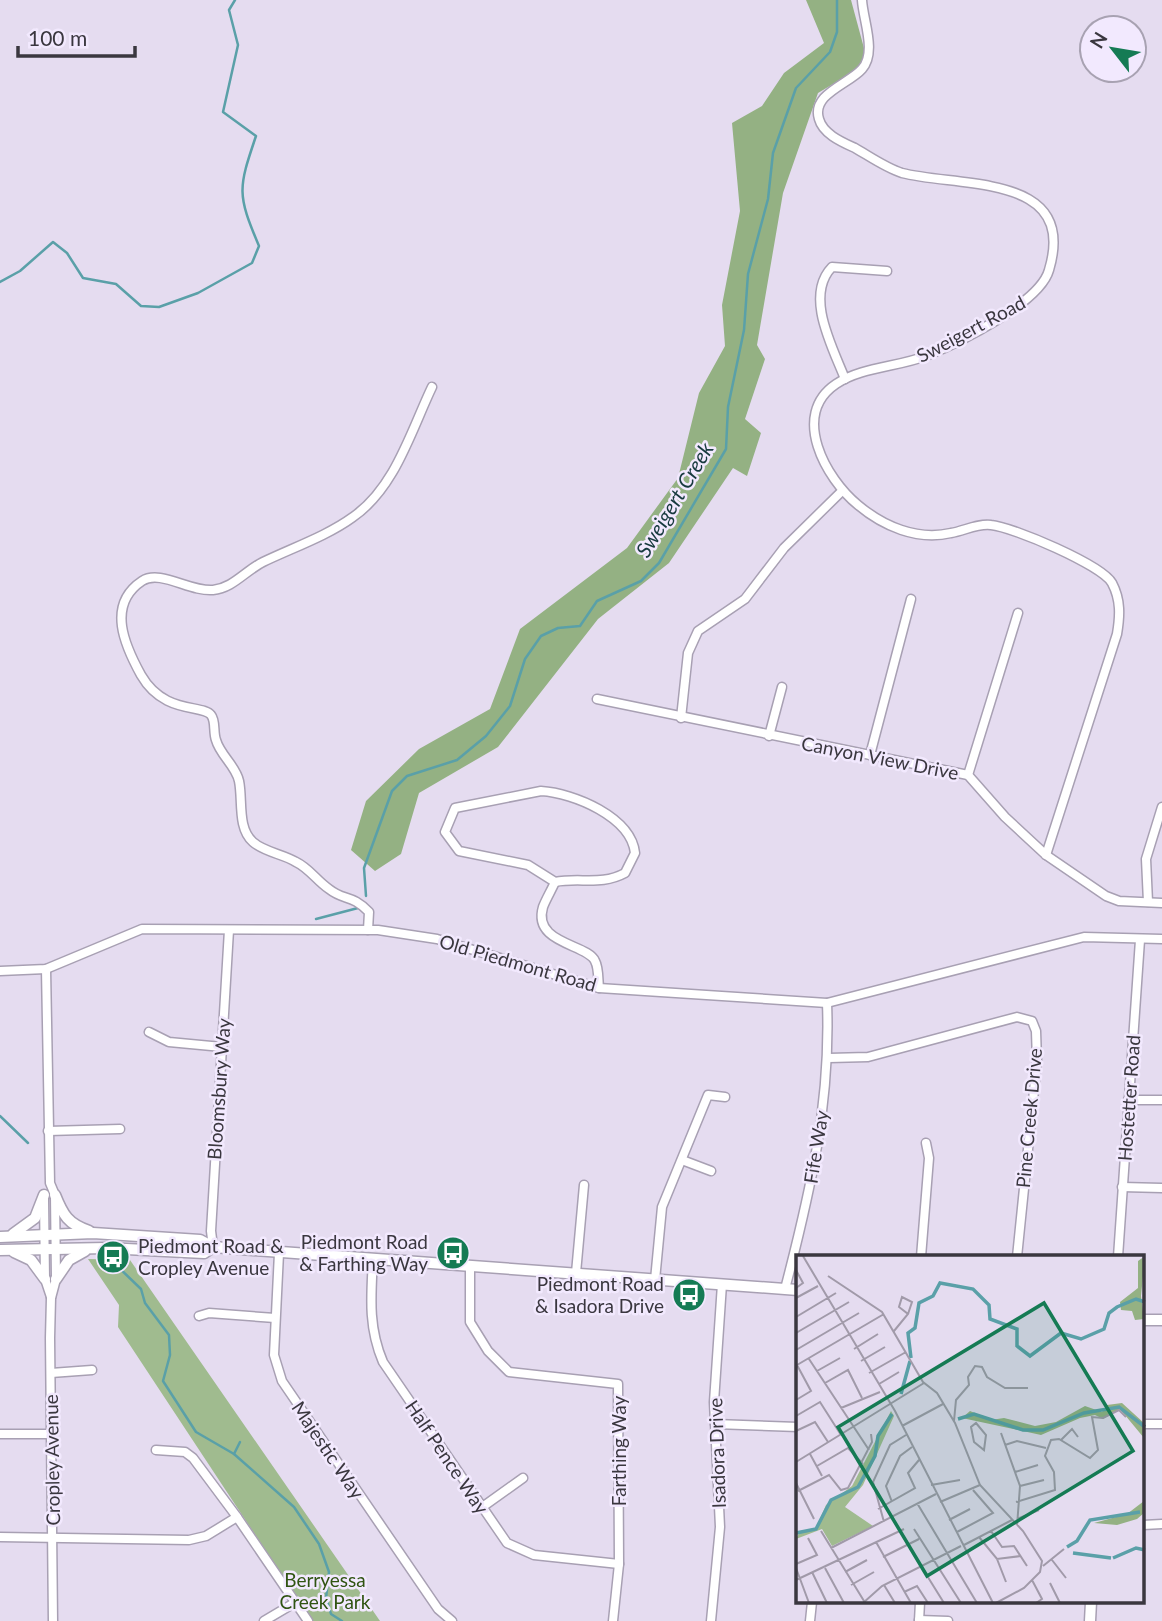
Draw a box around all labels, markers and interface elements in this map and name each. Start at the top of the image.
scale bar [18,14,135,58]
north arrow [1078,14,1148,84]
text: 100 m [28,25,87,50]
text: N [1084,28,1112,52]
street label: Sweigert Road [912,290,1029,367]
water label: Sweigert Creek [630,436,718,561]
street label: Canyon View Drive [800,731,961,784]
street label: Old Piedmont Road [437,929,599,996]
street label: Bloomsbury Way [202,1017,235,1160]
street label: Hostetter Road [1113,1034,1144,1162]
street label: Pine Creek Drive [1011,1047,1046,1189]
street label: Fife Way [798,1108,833,1185]
place label: Piedmont Road & Farthing Way [299,1230,428,1275]
place label: Piedmont Road & Cropley Avenue [138,1234,284,1279]
bus stop icon: Piedmont Road & Farthing Way [434,1234,472,1272]
bus stop icon: Piedmont Road & Cropley Avenue [94,1238,132,1276]
inset map [796,1255,1144,1604]
place label: Piedmont Road & Isadora Drive [535,1272,664,1317]
bus stop icon: Piedmont Road & Isadora Drive [670,1276,708,1314]
street label: Cropley Avenue [39,1394,64,1526]
street label: Half Pence Way [401,1396,494,1518]
street label: Farthing Way [607,1396,630,1506]
street label: Majestic Way [287,1397,370,1503]
street label: Isadora Drive [703,1397,730,1509]
park label: Berryessa Creek Park [280,1568,371,1613]

